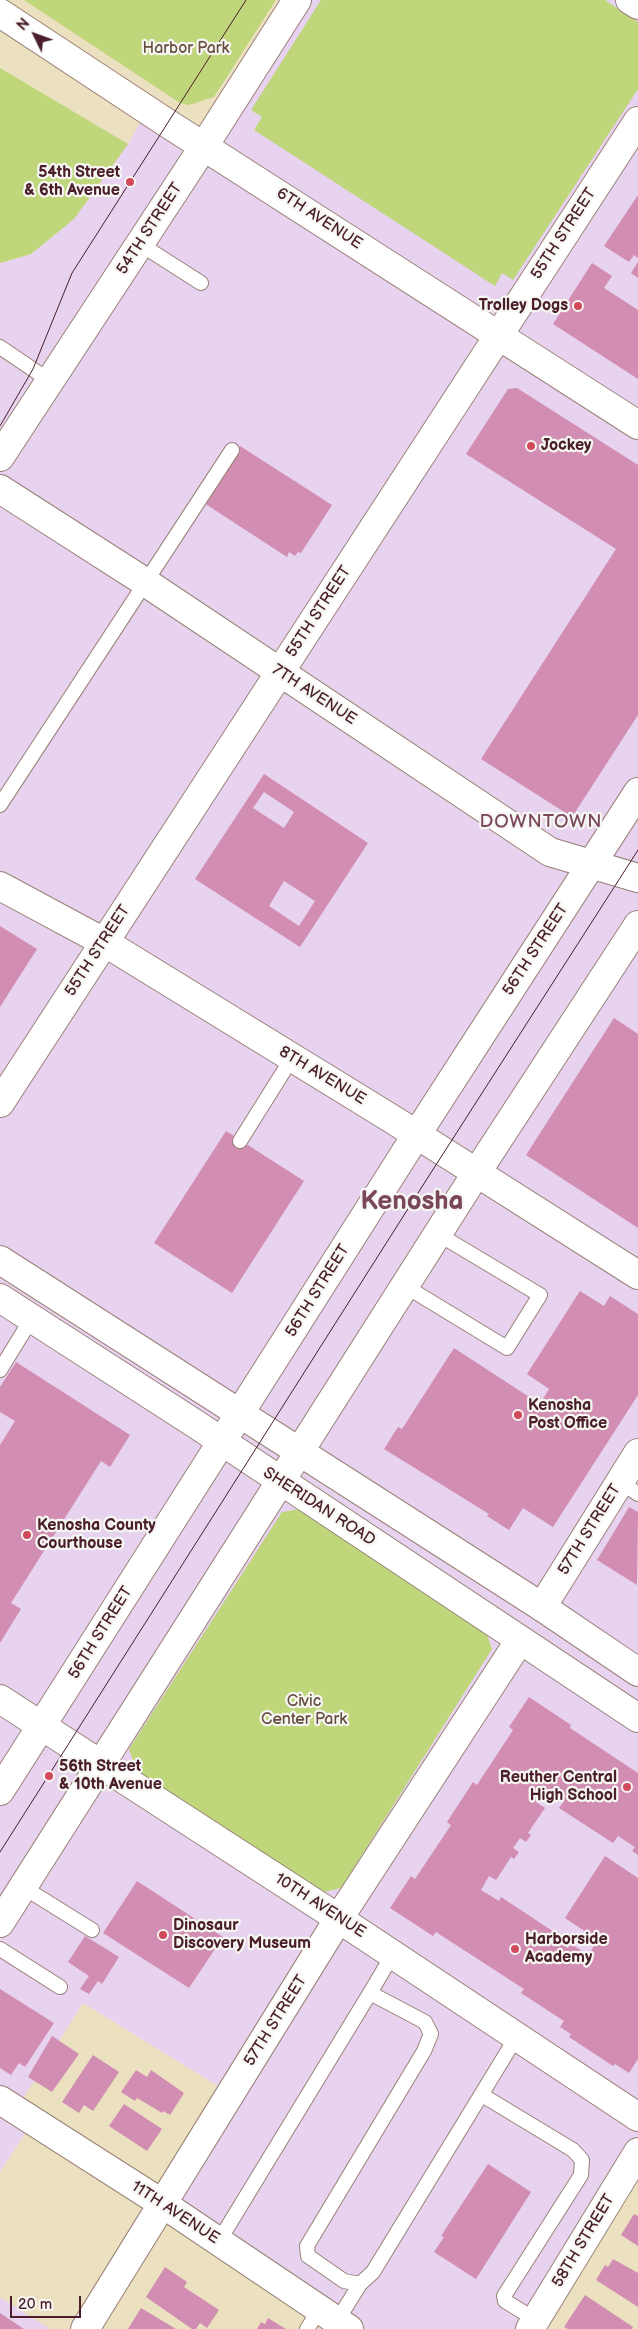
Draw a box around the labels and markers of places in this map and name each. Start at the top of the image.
place label: 54th Street & 6th Avenue [24,163,120,201]
marker: 54th Street & 6th Avenue [124,176,136,188]
place label: Trolley Dogs [479,296,568,316]
marker: Trolley Dogs [572,300,584,312]
place label: Jockey [541,436,591,456]
marker: Jockey [525,440,537,452]
place label: Kenosha Post Office [528,1396,607,1434]
marker: Kenosha Post Office [512,1409,524,1421]
place label: Kenosha County Courthouse [37,1516,156,1554]
marker: Kenosha County Courthouse [21,1529,33,1541]
place label: 56th Street & 10th Avenue [59,1757,162,1795]
place label: Reuther Central High School [500,1768,617,1806]
marker: 56th Street & 10th Avenue [43,1770,55,1782]
marker: Reuther Central High School [621,1781,633,1793]
place label: Dinosaur Discovery Museum [173,1916,311,1954]
marker: Dinosaur Discovery Museum [157,1929,169,1941]
place label: Harborside Academy [525,1930,608,1968]
marker: Harborside Academy [509,1943,521,1955]

